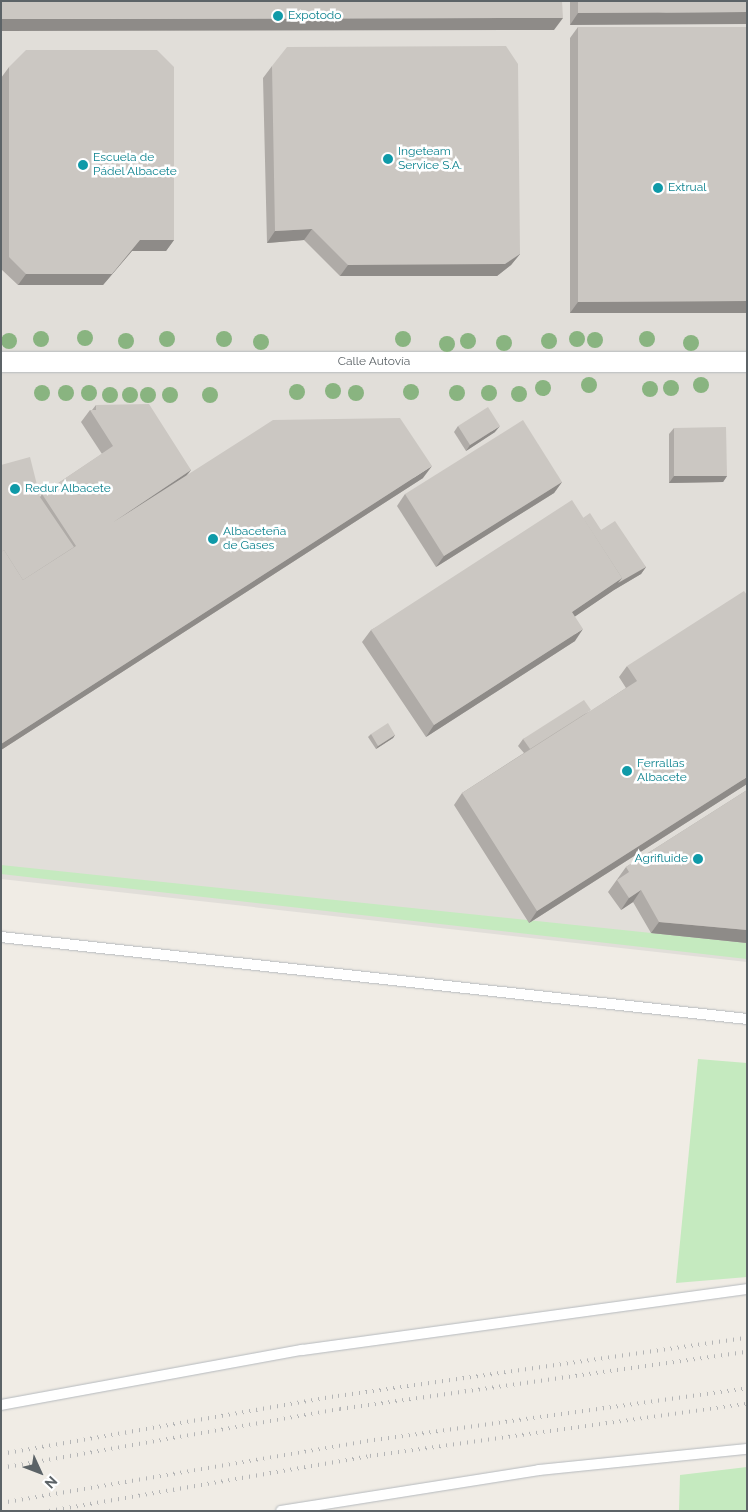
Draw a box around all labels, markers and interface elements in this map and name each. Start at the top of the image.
place label: Expotodo [288,9,341,23]
marker: Expotodo [272,10,284,22]
place label: Ingeteam Service S.A. [398,145,462,173]
place label: Escuela de Pádel Albacete [93,151,178,179]
marker: Ingeteam Service S.A. [382,153,394,165]
marker: Escuela de Pádel Albacete [77,159,89,171]
place label: Extrual [668,181,707,195]
marker: Extrual [652,182,664,194]
street label: Calle Autovía [338,355,410,369]
place label: Redur Albacete [25,482,111,496]
marker: Redur Albacete [9,483,21,495]
place label: Albaceteña de Gases [223,525,286,553]
marker: Albaceteña de Gases [207,533,219,545]
place label: Ferrallas Albacete [637,757,687,785]
marker: Ferrallas Albacete [621,765,633,777]
place label: Agrifluide [635,852,688,866]
marker: Agrifluide [692,853,704,865]
north arrow [15,1447,65,1497]
text: N [41,1473,60,1492]

